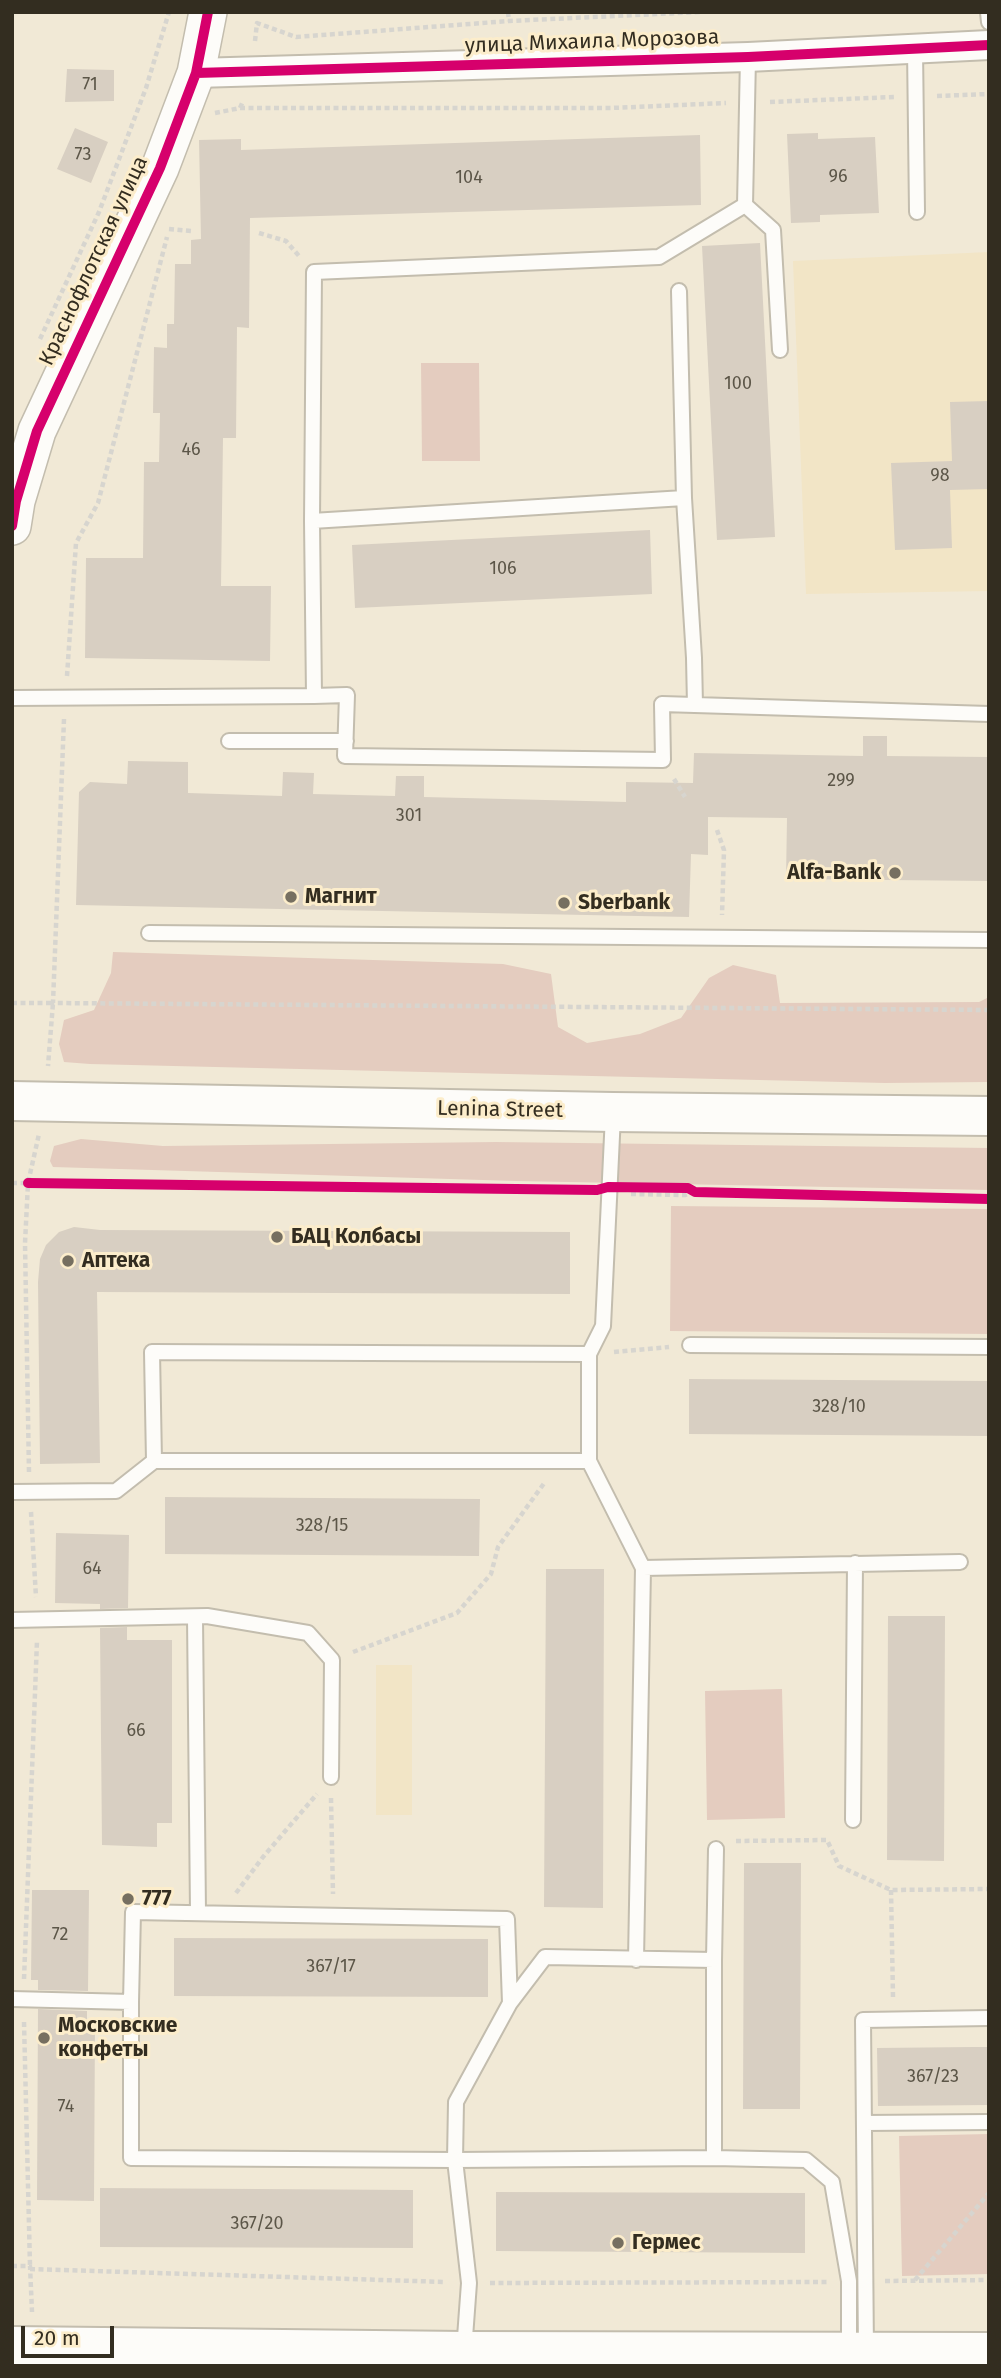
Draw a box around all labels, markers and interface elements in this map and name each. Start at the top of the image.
street label: улица Михаила Морозова [464,25,720,59]
house number: 71 [82,74,98,96]
house number: 73 [75,144,91,166]
street label: Краснофлотская улица [34,152,154,370]
house number: 96 [828,166,848,188]
house number: 104 [455,167,483,189]
house number: 100 [724,373,752,395]
house number: 46 [181,439,201,461]
house number: 98 [930,465,950,487]
house number: 106 [489,558,517,580]
house number: 299 [827,770,855,792]
house number: 301 [396,805,422,827]
place label: Alfa-Bank [787,860,881,886]
marker: Alfa-Bank [887,865,903,881]
place label: Магнит [305,884,377,910]
marker: Магнит [283,889,299,905]
place label: Sberbank [578,890,670,916]
marker: Sberbank [556,895,572,911]
street label: Lenina Street [437,1096,563,1124]
place label: БАЦ Колбасы [291,1224,421,1250]
marker: БАЦ Колбасы [269,1229,285,1245]
place label: Аптека [82,1248,150,1274]
marker: Аптека [60,1253,76,1269]
house number: 328/10 [812,1396,866,1418]
house number: 328/15 [296,1515,348,1537]
house number: 64 [82,1558,102,1580]
house number: 66 [126,1720,146,1742]
place label: 777 [142,1886,171,1912]
marker: 777 [120,1891,136,1907]
house number: 72 [52,1924,68,1946]
house number: 367/17 [306,1956,356,1978]
place label: Московские конфеты [58,2013,177,2063]
marker: Московские конфеты [36,2030,52,2046]
house number: 367/23 [907,2066,959,2088]
house number: 74 [58,2096,74,2118]
house number: 367/20 [231,2213,283,2235]
place label: Гермес [632,2230,701,2256]
marker: Гермес [610,2235,626,2251]
scale bar [24,2312,117,2356]
text: 20 m [34,2325,80,2351]

